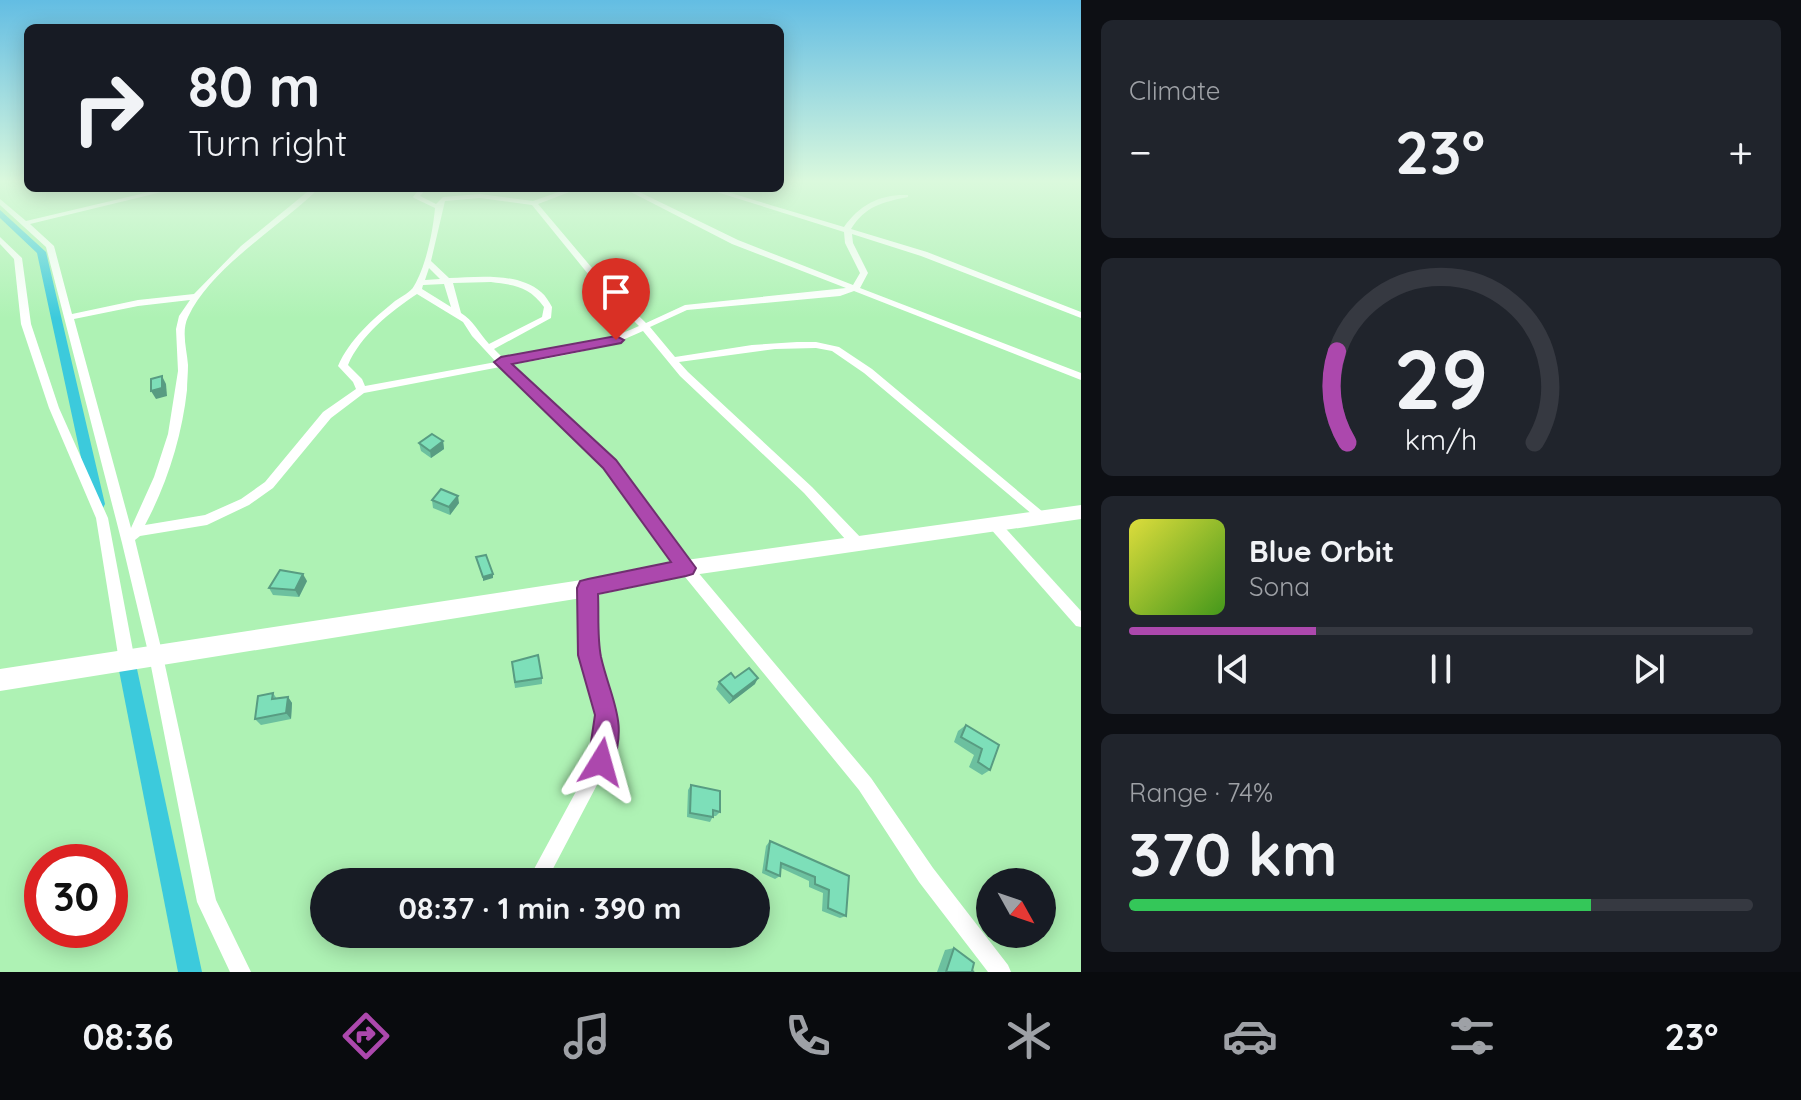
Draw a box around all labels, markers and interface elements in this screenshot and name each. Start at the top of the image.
text: 80 m [188,51,320,121]
icon: right [56,56,160,160]
text: Climate [1129,74,1220,107]
text: 23° [1395,114,1485,189]
text: Turn right [188,120,347,165]
text: − [1129,124,1152,179]
text: + [1728,124,1753,179]
pin [582,258,650,340]
icon: arrive [594,270,638,314]
text: 29 [1394,326,1488,430]
text: km/h [1405,421,1477,457]
text: Blue Orbit [1249,532,1394,570]
text: Sona [1249,570,1310,603]
icon: previous [1211,647,1255,691]
icon: pause [1419,647,1463,691]
icon: next [1627,647,1671,691]
position arrow [559,720,643,804]
text: Range · 74% [1129,776,1273,809]
text: 370 km [1129,816,1337,891]
speed limit sign: 30 [24,844,128,948]
north arrow [976,868,1056,948]
map controls [976,868,1056,948]
text: 08:37 · 1 min · 390 m [399,889,681,927]
icon: directions [338,1008,394,1064]
icon: music [559,1008,615,1064]
icon: phone [780,1008,836,1064]
icon: climate [1001,1008,1057,1064]
icon: car [1222,1008,1278,1064]
icon: filters [1444,1008,1500,1064]
text: 08:36 [83,1014,173,1059]
text: 23° [1665,1014,1718,1059]

